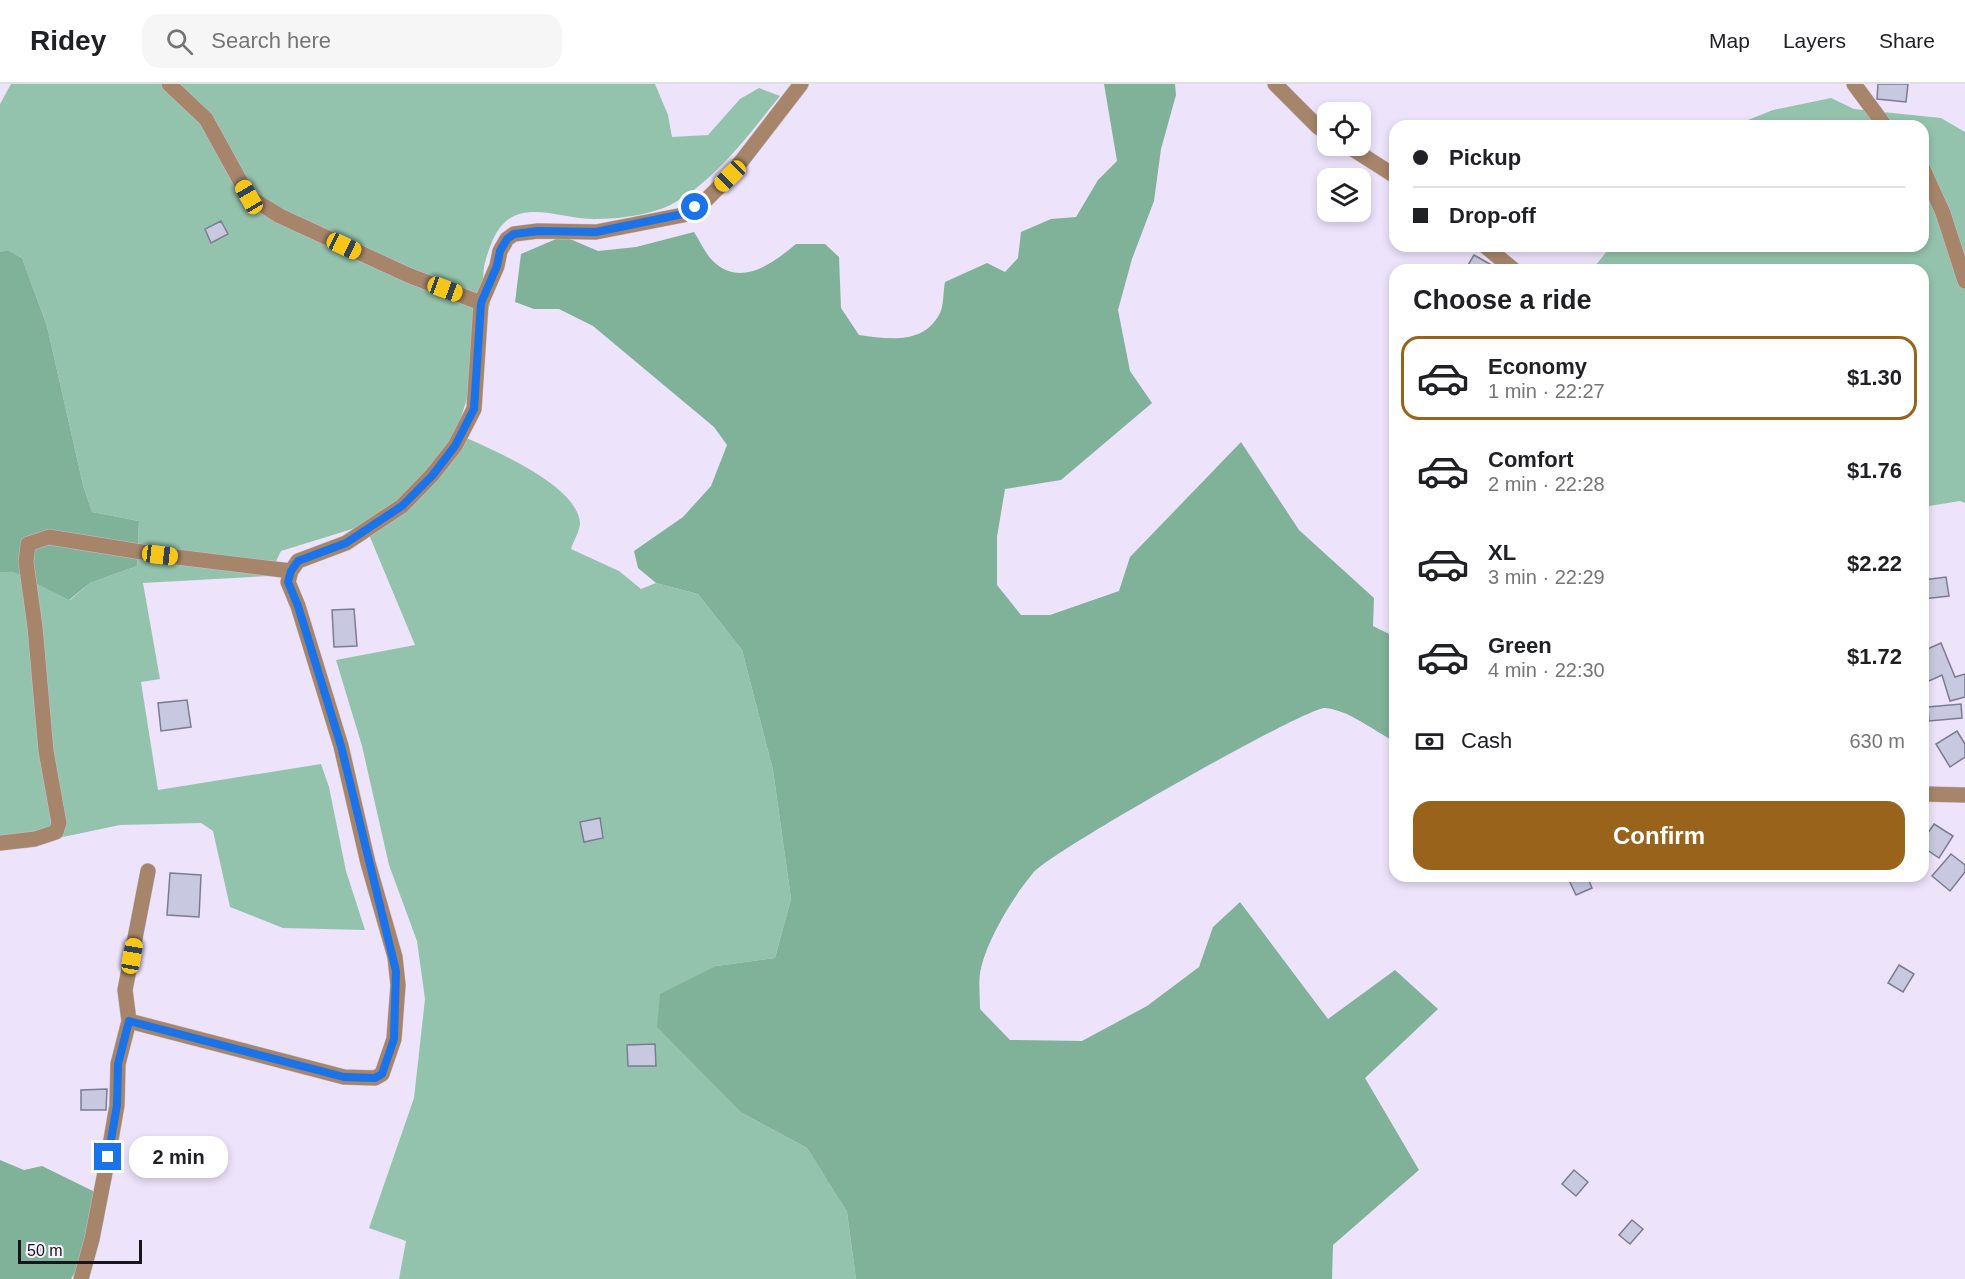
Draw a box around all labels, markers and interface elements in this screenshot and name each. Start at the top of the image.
search box [142,14,562,68]
text: Ridey [30,25,106,56]
icon: search [163,25,196,58]
text: Search here [211,28,331,53]
text: Map [1709,29,1750,52]
text: Layers [1783,29,1846,52]
text: Share [1879,29,1935,52]
map controls [1317,102,1371,222]
button: locate [1317,102,1371,156]
text: Pickup [1449,145,1521,170]
car [711,157,749,195]
button: layers [1317,168,1371,222]
car [232,177,266,217]
route start [681,193,708,220]
text: Drop-off [1449,203,1536,228]
car [324,230,364,262]
car [425,274,465,304]
text: Choose a ride [1413,285,1592,315]
icon: car [1416,351,1470,405]
text: Economy [1488,354,1587,379]
text: $1.30 [1847,365,1902,390]
text: 1 min · 22:27 [1488,380,1605,402]
icon: car [1416,444,1470,498]
text: Comfort [1488,447,1574,472]
text: $1.76 [1847,458,1902,483]
text: 2 min · 22:28 [1488,473,1605,495]
icon: car [1416,537,1470,591]
text: XL [1488,540,1516,565]
car [141,544,179,566]
text: $2.22 [1847,551,1902,576]
text: 3 min · 22:29 [1488,566,1605,588]
icon: car [1416,630,1470,684]
text: Green [1488,633,1552,658]
text: $1.72 [1847,644,1902,669]
text: 4 min · 22:30 [1488,659,1605,681]
icon: cash [1413,725,1446,758]
text: Cash [1461,728,1512,753]
text: 630 m [1849,730,1905,752]
button: Confirm [1413,801,1905,870]
car [120,937,144,975]
callout: 2 min [129,1136,228,1178]
route end [94,1143,121,1170]
text: 2 min [152,1146,205,1168]
scale bar [18,1237,142,1264]
text: 50 m [27,1242,63,1259]

